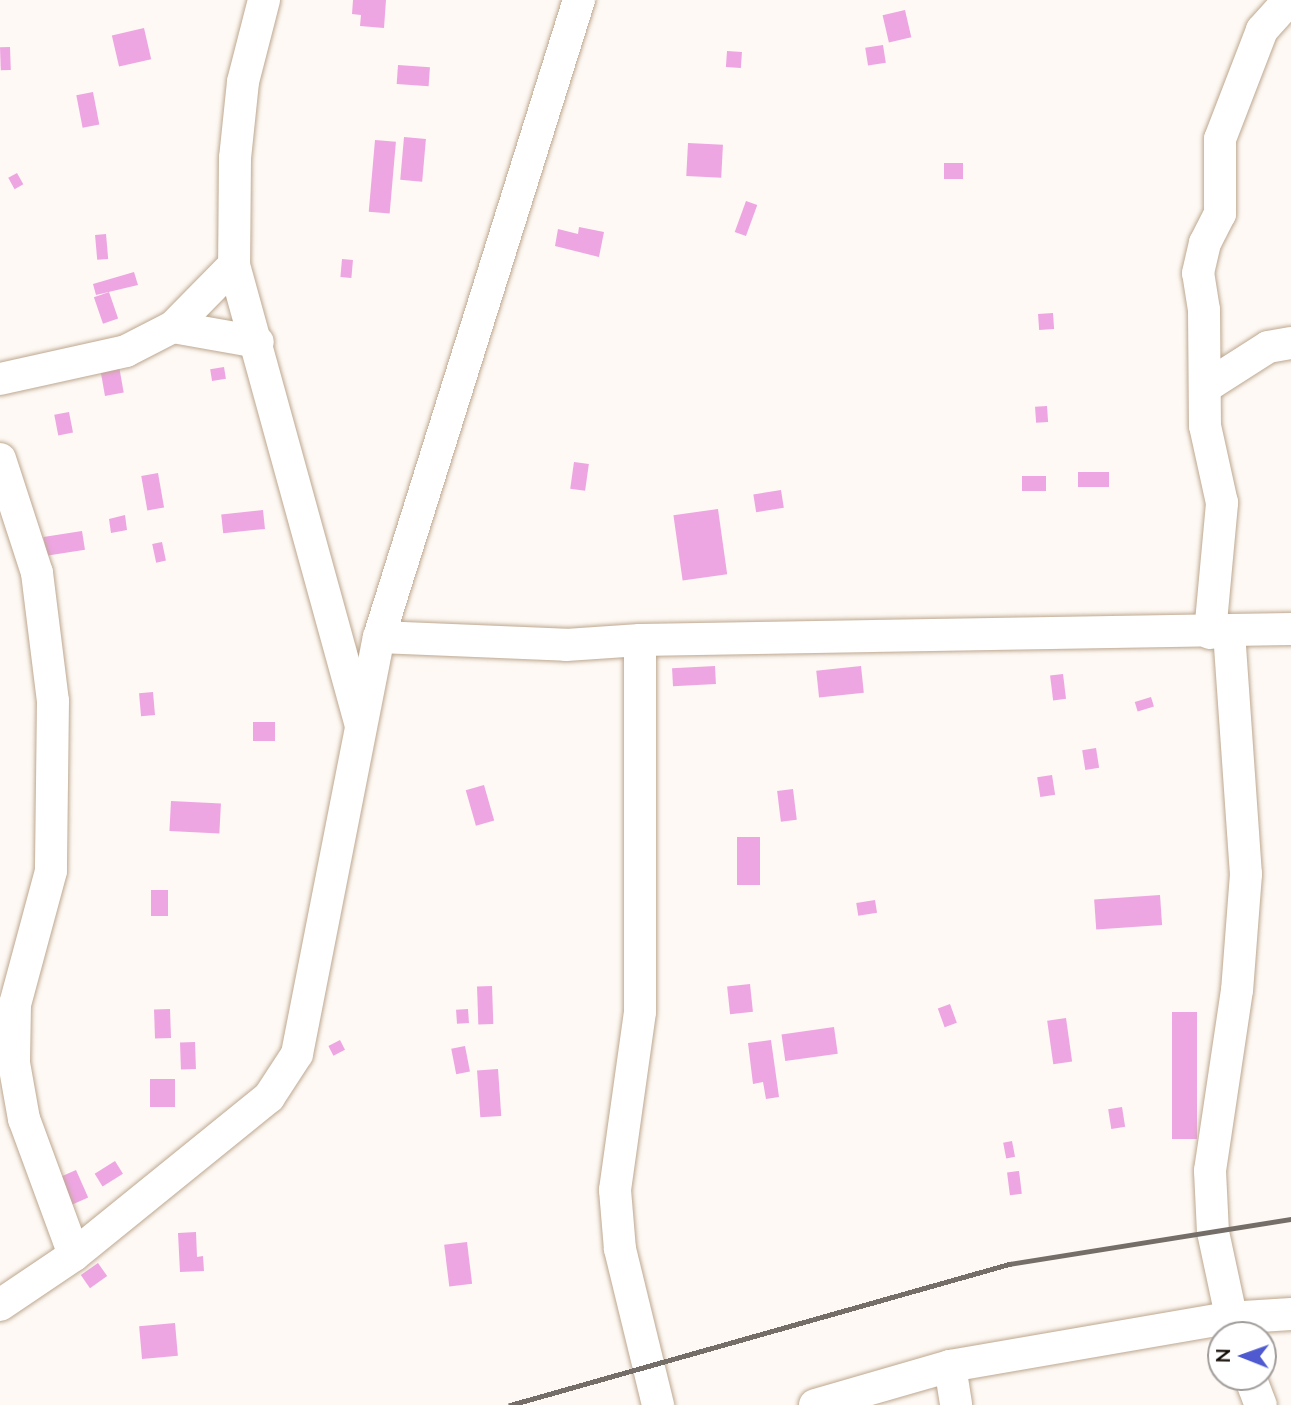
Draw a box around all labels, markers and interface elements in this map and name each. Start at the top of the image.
north arrow [1207,1321,1277,1391]
text: N [1211,1348,1234,1363]

